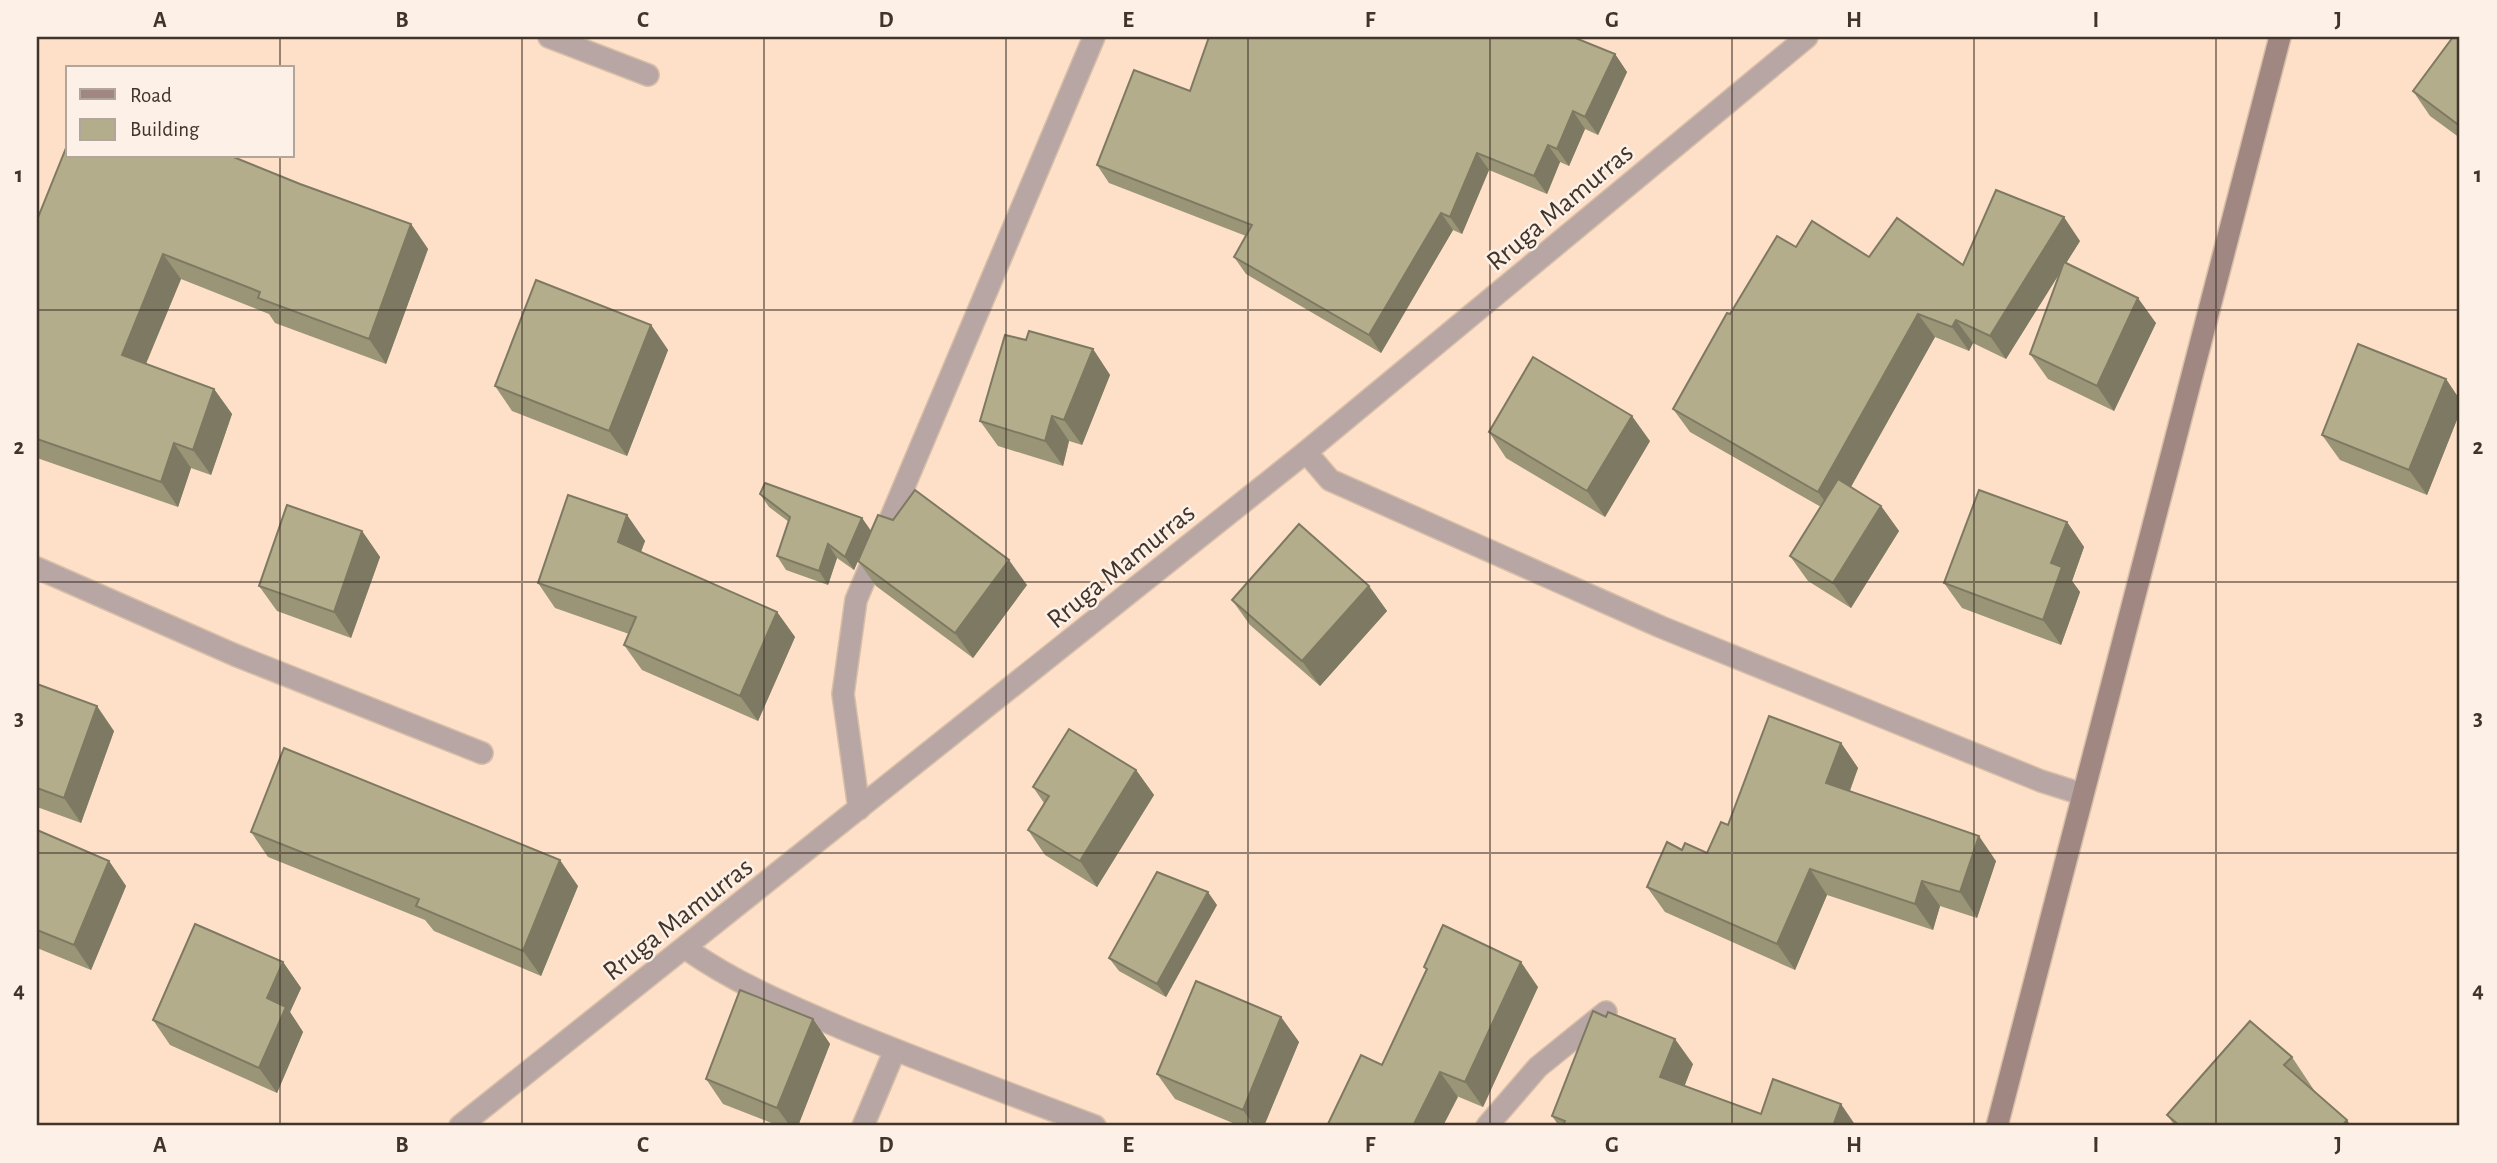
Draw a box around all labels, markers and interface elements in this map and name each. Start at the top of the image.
text: A [153,9,167,32]
text: B [395,9,409,32]
text: C [637,9,649,32]
text: D [878,9,894,32]
text: E [1122,9,1134,32]
text: F [1365,9,1376,32]
text: G [1605,9,1619,32]
text: H [1846,9,1862,32]
text: I [2093,9,2099,32]
text: J [2334,9,2342,32]
legend [66,66,294,158]
text: Road [130,85,172,106]
text: Building [130,119,200,140]
street label: Rruga Mamurras [1482,139,1639,276]
text: 1 [15,164,23,187]
text: 1 [2474,164,2482,187]
text: 2 [14,436,25,459]
text: 2 [2473,436,2484,459]
street label: Rruga Mamurras [1042,499,1200,634]
text: 3 [14,707,24,730]
text: 3 [2473,707,2483,730]
street label: Rruga Mamurras [598,853,758,986]
text: 4 [13,979,25,1002]
text: 4 [2472,979,2484,1002]
text: A [153,1134,167,1157]
text: B [395,1134,409,1157]
text: C [637,1134,649,1157]
text: D [878,1134,894,1157]
text: E [1122,1134,1134,1157]
text: F [1365,1134,1376,1157]
text: G [1605,1134,1619,1157]
text: H [1846,1134,1862,1157]
text: I [2093,1134,2099,1157]
text: J [2334,1134,2342,1157]

